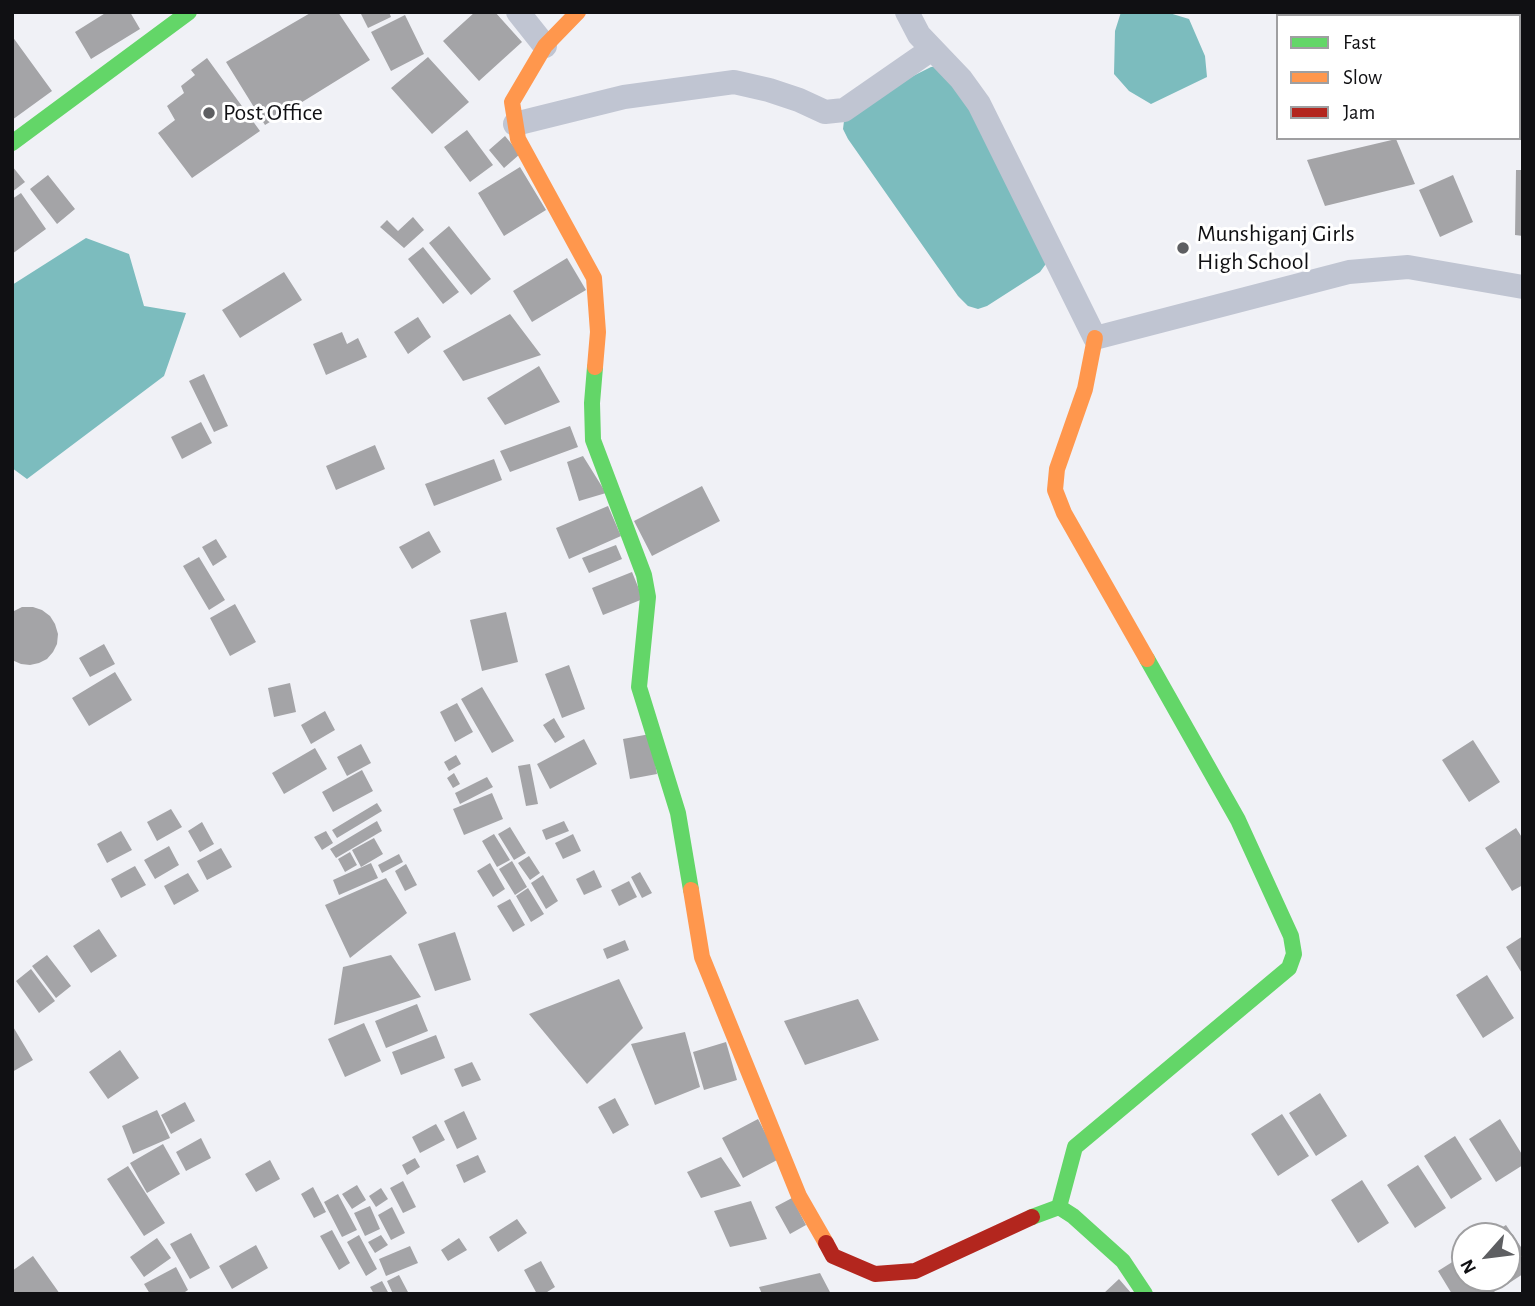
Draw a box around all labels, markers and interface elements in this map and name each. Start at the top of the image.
legend [1276,14,1521,140]
text: Fast [1343,32,1376,53]
text: Slow [1343,67,1382,88]
place label: Post Office [223,99,323,127]
text: Jam [1343,102,1375,123]
marker: Post Office [201,105,217,121]
place label: Munshiganj Girls High School [1197,220,1355,276]
marker: Munshiganj Girls High School [1175,240,1191,256]
north arrow [1451,1222,1521,1292]
text: N [1457,1256,1480,1276]

